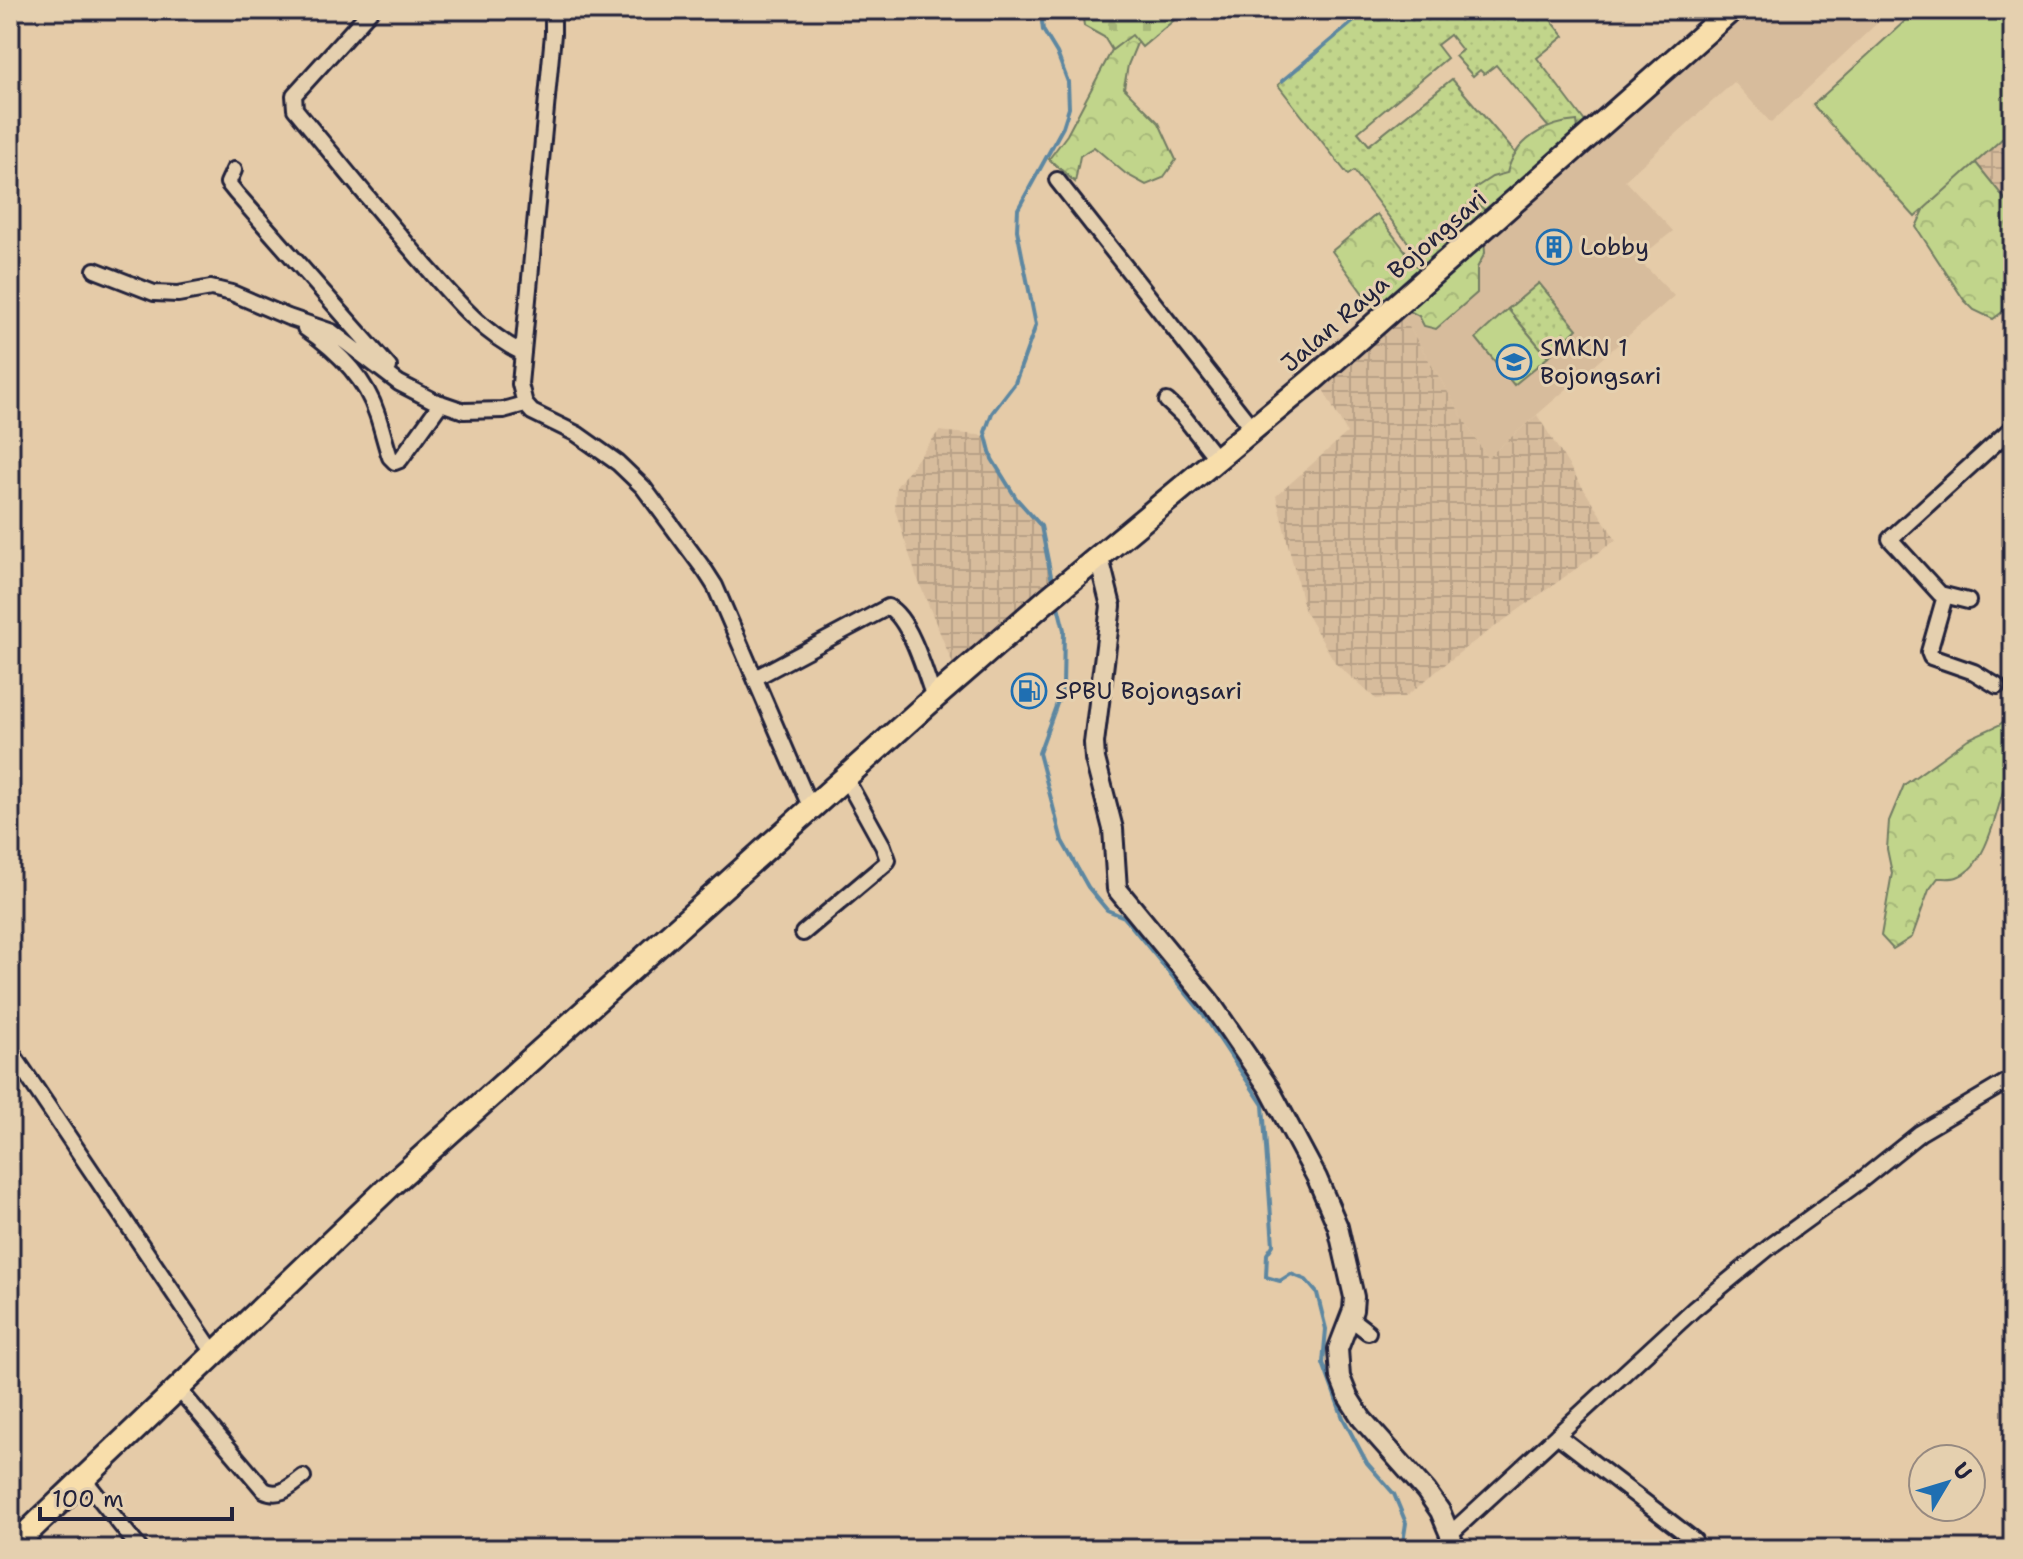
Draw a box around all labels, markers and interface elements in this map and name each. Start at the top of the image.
street label: Jalan Raya Bojongsari [1274,183,1494,379]
building icon: Lobby [1535,228,1573,266]
place label: Lobby [1580,231,1649,263]
place label: SMKN 1 Bojongsari [1540,332,1662,392]
school or university icon: SMKN 1 Bojongsari [1495,343,1533,381]
fuel station icon: SPBU Bojongsari [1010,672,1048,710]
place label: SPBU Bojongsari [1055,675,1242,707]
north arrow [1907,1443,1987,1523]
text: U [1946,1456,1978,1486]
scale bar [40,1471,232,1521]
text: 100 m [52,1483,124,1515]

